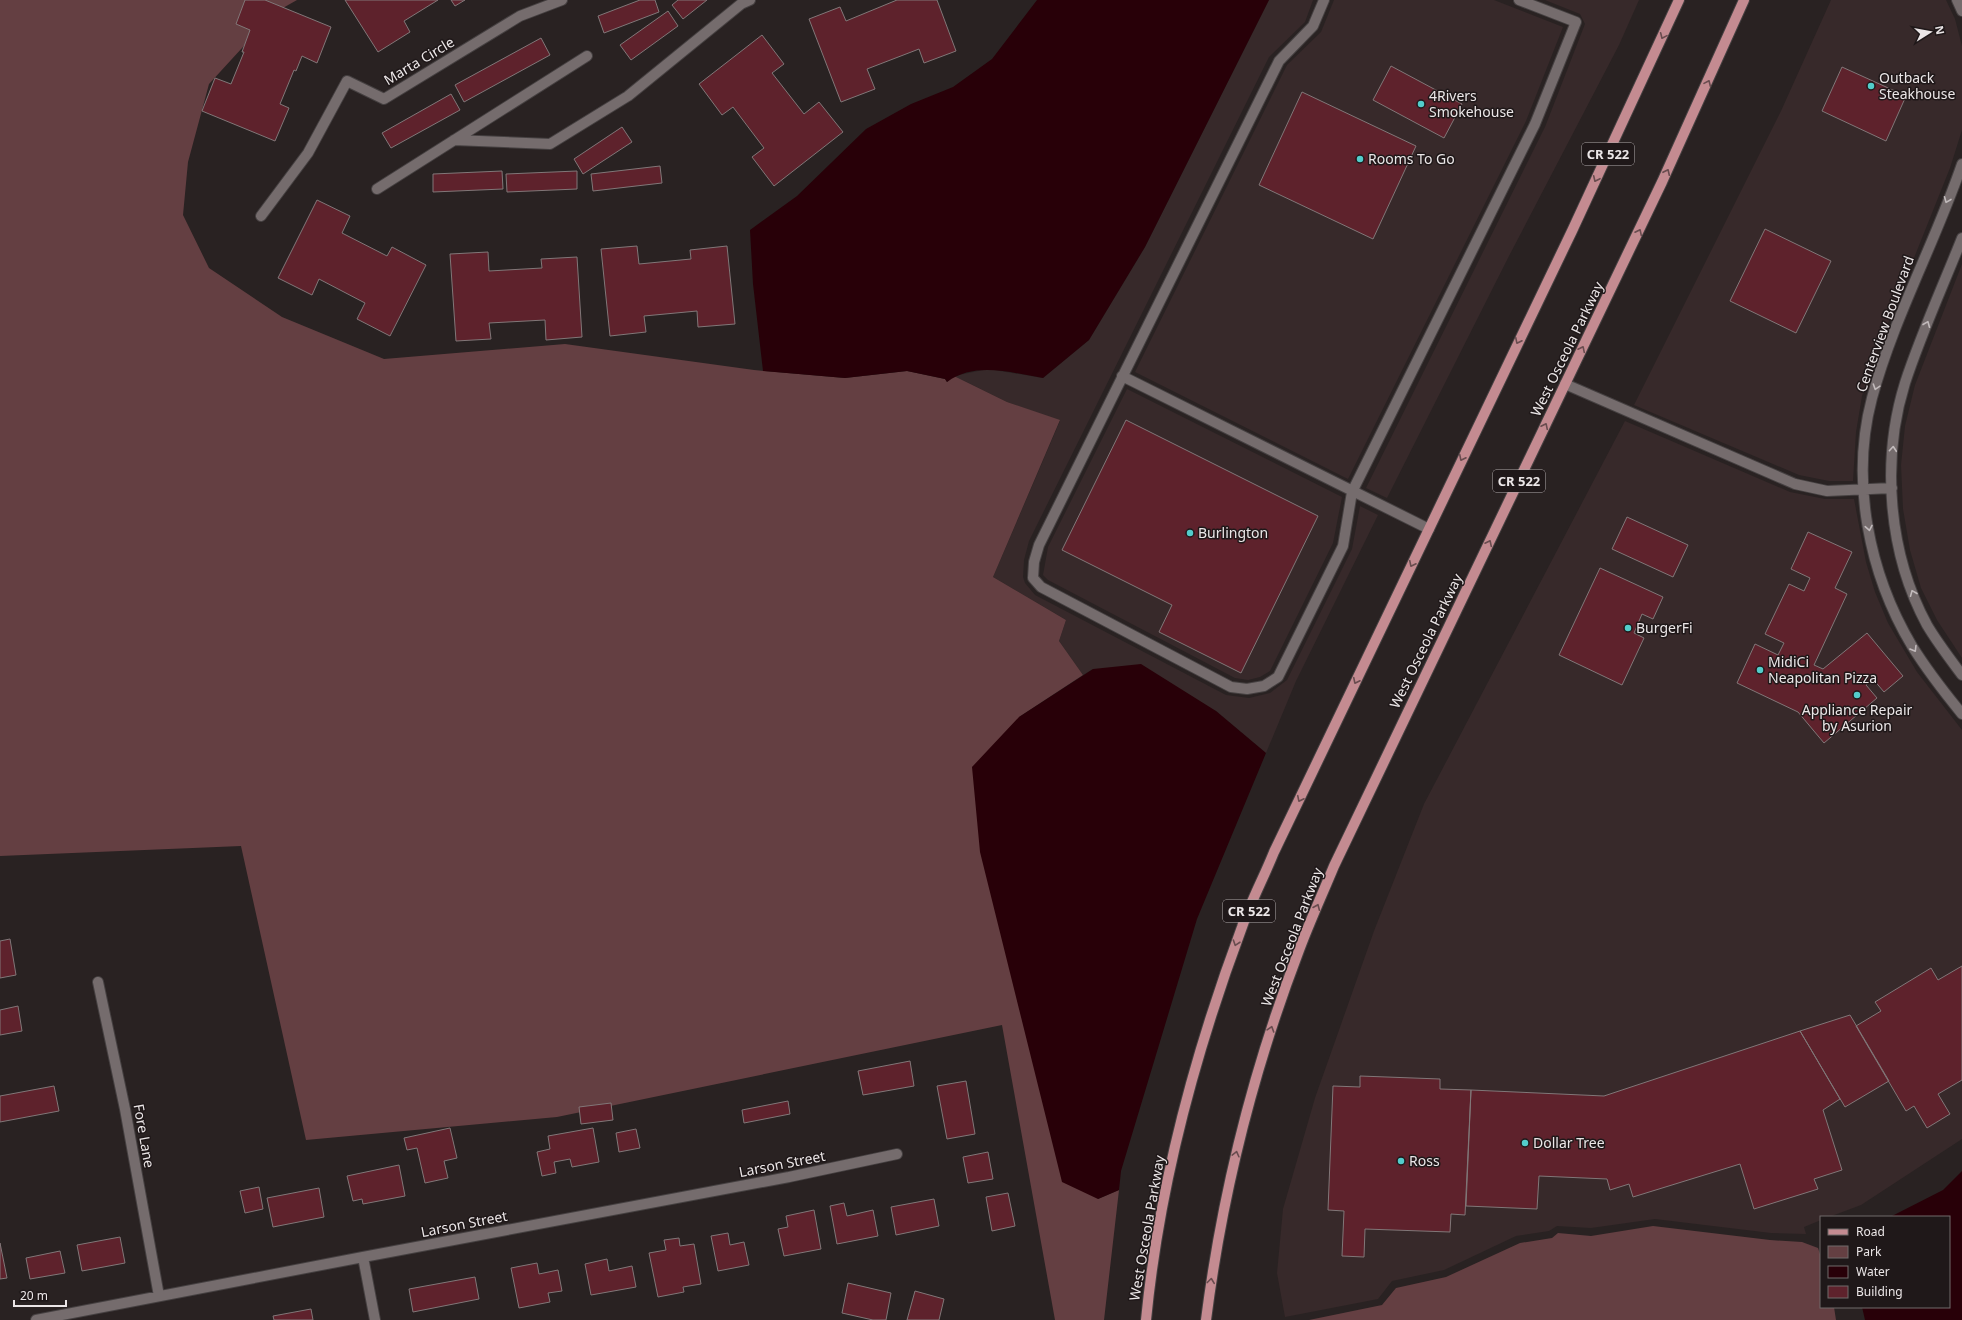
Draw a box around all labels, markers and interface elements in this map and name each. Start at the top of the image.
north arrow [1910,12,1950,52]
text: N [1932,24,1949,36]
one-way arrow [1660,31,1668,39]
street label: Marta Circle [380,32,458,89]
place label: Outback Steakhouse [1879,68,1955,103]
one-way arrow [1703,80,1711,88]
marker: Outback Steakhouse [1866,81,1876,91]
place label: 4Rivers Smokehouse [1429,86,1514,121]
marker: 4Rivers Smokehouse [1416,99,1426,109]
road number: CR 522 [1582,143,1634,165]
place label: Rooms To Go [1368,149,1455,168]
marker: Rooms To Go [1355,154,1365,164]
one-way arrow [1662,169,1670,176]
one-way arrow [1593,175,1601,182]
one-way arrow [1944,196,1952,203]
one-way arrow [1634,229,1642,236]
street label: Centerview Boulevard [1851,253,1918,395]
street label: West Osceola Parkway [1526,278,1608,419]
one-way arrow [1923,320,1931,327]
one-way arrow [1515,337,1523,344]
one-way arrow [1577,346,1585,353]
one-way arrow [1872,383,1881,390]
one-way arrow [1540,423,1548,430]
one-way arrow [1888,446,1897,452]
one-way arrow [1459,454,1467,462]
road number: CR 522 [1493,470,1545,492]
place label: Burlington [1198,523,1268,542]
one-way arrow [1865,525,1873,531]
marker: Burlington [1185,528,1195,538]
one-way arrow [1484,540,1492,548]
one-way arrow [1409,560,1417,567]
street label: West Osceola Parkway [1385,570,1467,711]
one-way arrow [1910,590,1918,597]
place label: BurgerFi [1636,618,1693,637]
marker: BurgerFi [1623,623,1633,633]
one-way arrow [1910,645,1917,652]
place label: MidiCi Neapolitan Pizza [1768,652,1877,687]
marker: MidiCi Neapolitan Pizza [1755,665,1765,675]
one-way arrow [1353,677,1361,685]
marker: Appliance Repair by Asurion [1852,690,1862,700]
place label: Appliance Repair by Asurion [1802,700,1913,735]
one-way arrow [1297,794,1305,802]
street label: West Osceola Parkway [1256,864,1327,1009]
road number: CR 522 [1223,900,1275,922]
one-way arrow [1312,904,1320,912]
one-way arrow [1232,940,1241,947]
one-way arrow [1267,1025,1275,1032]
street label: Fore Lane [130,1102,159,1169]
place label: Dollar Tree [1533,1133,1605,1152]
marker: Dollar Tree [1520,1138,1530,1148]
street label: Larson Street [737,1146,827,1181]
one-way arrow [1232,1151,1240,1157]
place label: Ross [1409,1151,1440,1170]
street label: West Osceola Parkway [1124,1153,1169,1302]
marker: Ross [1396,1156,1406,1166]
street label: Larson Street [419,1206,509,1241]
legend [1820,1216,1950,1308]
text: Road [1856,1223,1885,1240]
text: Park [1856,1243,1882,1260]
text: Water [1856,1263,1890,1280]
one-way arrow [1206,1278,1215,1284]
scale bar [14,1282,66,1308]
text: Building [1856,1283,1903,1300]
text: 20 m [20,1287,48,1304]

